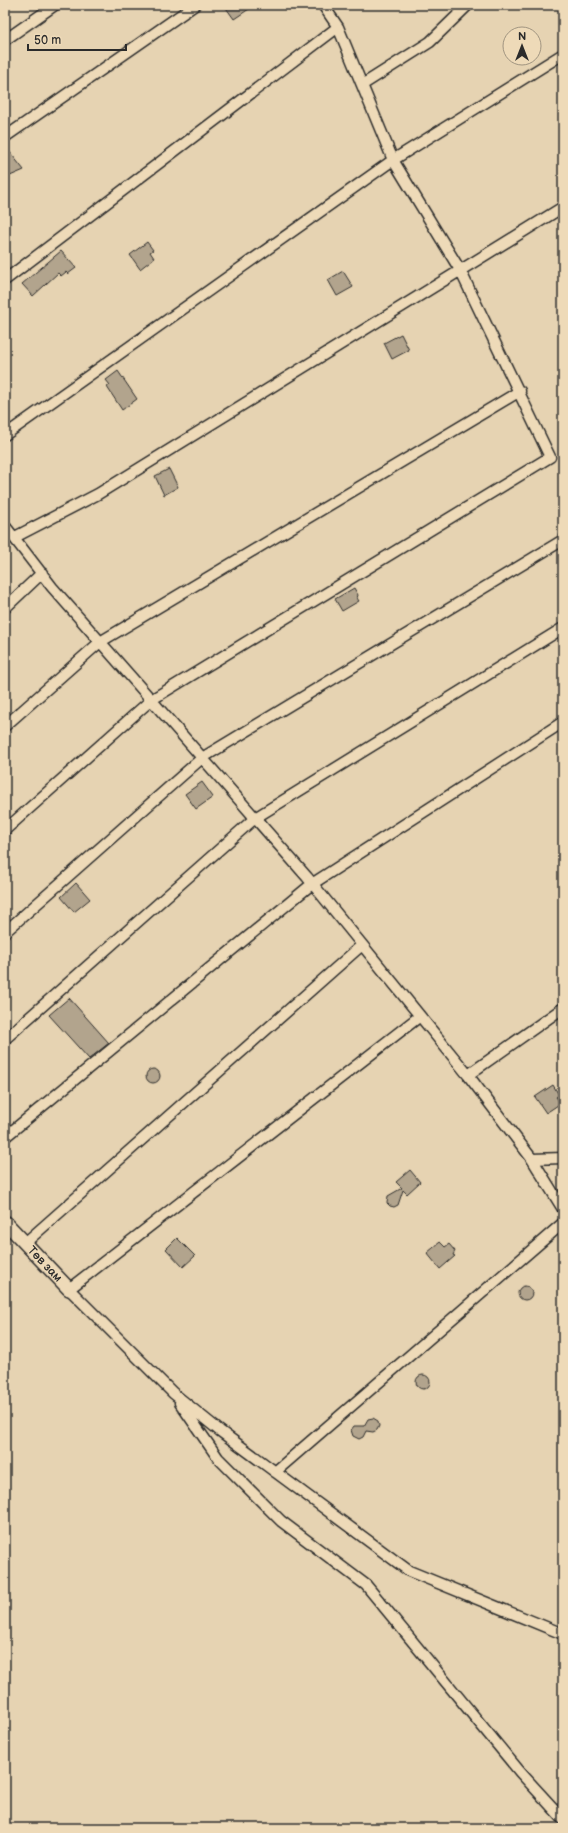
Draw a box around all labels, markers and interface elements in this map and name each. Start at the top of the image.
scale bar [28,26,126,52]
north arrow [502,26,542,66]
text: N [518,30,526,43]
text: 50 m [34,33,61,48]
street label: Төв зам [24,1243,65,1285]

